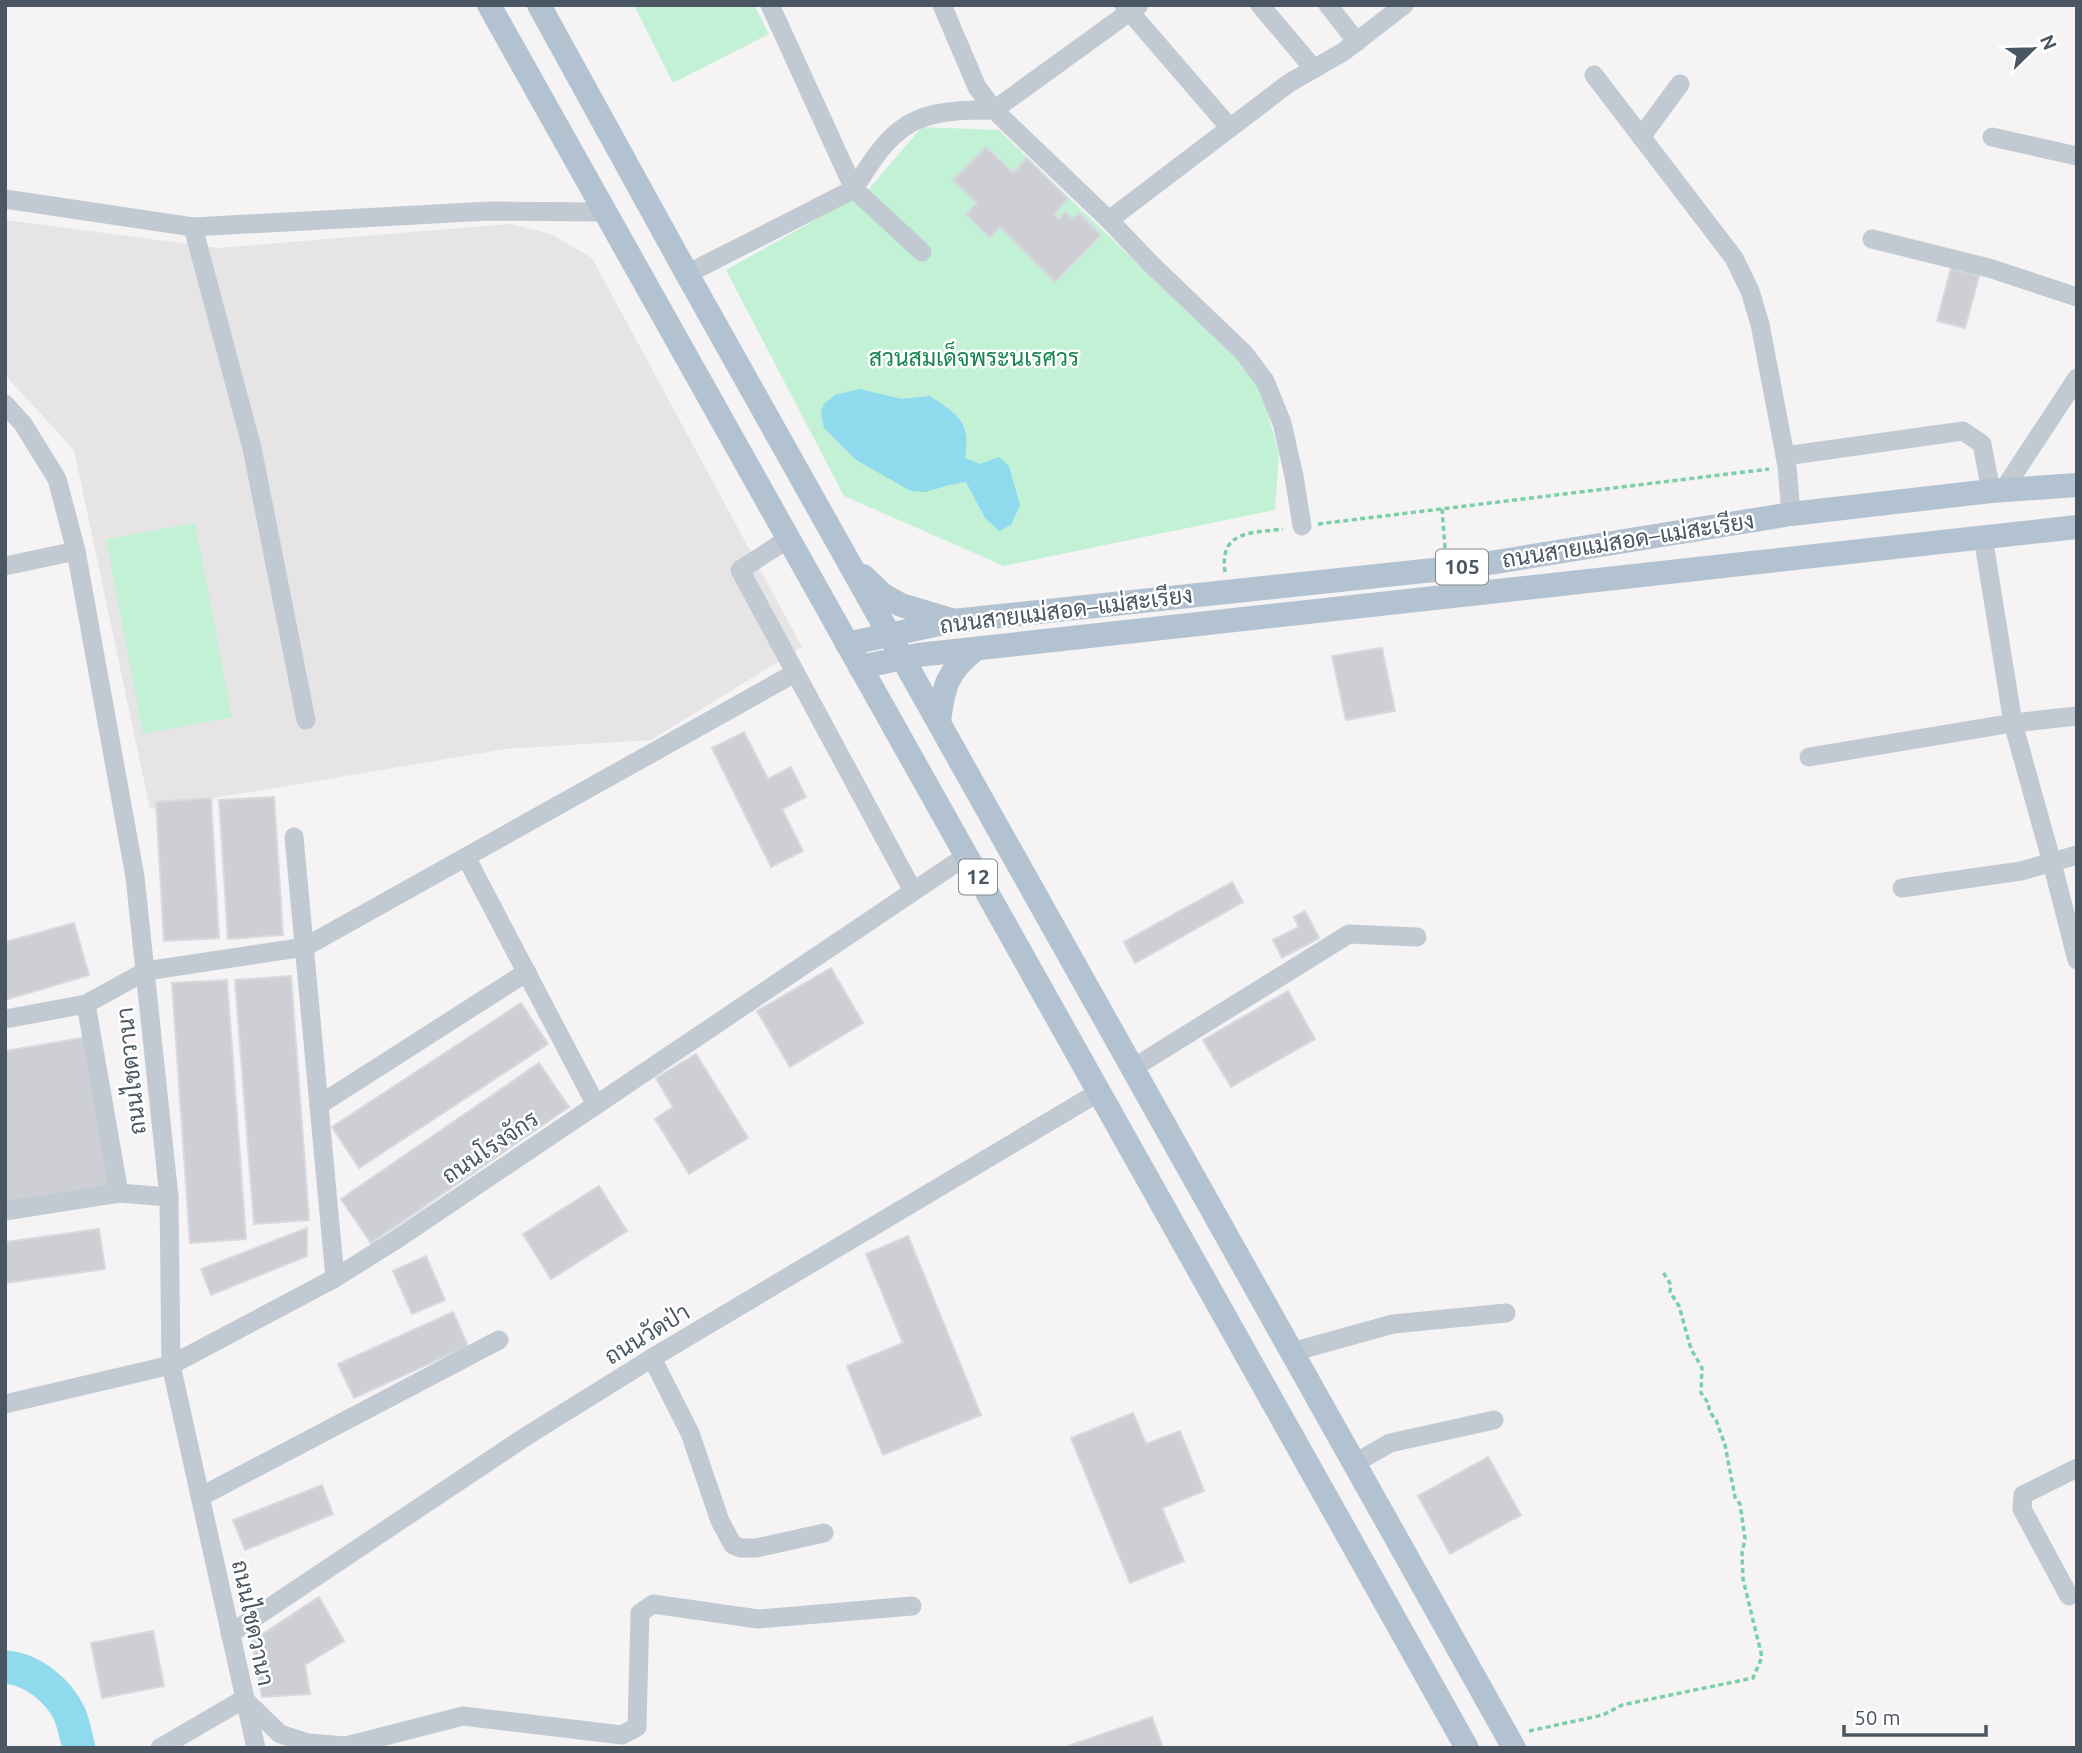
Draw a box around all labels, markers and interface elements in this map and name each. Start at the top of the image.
north arrow [1998,14,2068,84]
text: N [2036,32,2062,53]
park label: สวนสมเด็จพระนเรศวร [869,341,1079,370]
street label: ถนนสายแม่สอด–แม่สะเรียง [1500,505,1756,572]
road number: 105 [1436,550,1488,584]
street label: ถนนสายแม่สอด–แม่สะเรียง [938,580,1194,637]
road number: 12 [959,860,997,894]
street label: ถนนไชดวานา [108,1006,150,1136]
street label: ถนนโรงจักร [435,1103,542,1188]
street label: ถนนวัดป่า [599,1298,694,1369]
street label: ถนนไชดวานา [228,1557,282,1688]
scale bar [1844,1694,1986,1738]
text: 50 m [1854,1705,1901,1729]

